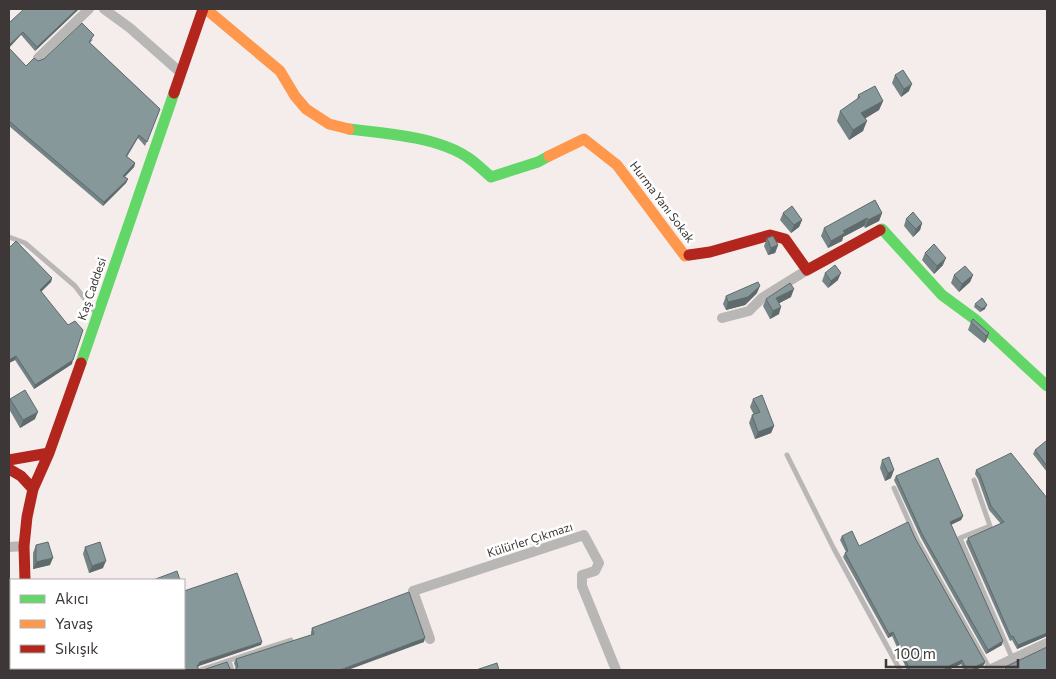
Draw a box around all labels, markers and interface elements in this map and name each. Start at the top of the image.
street label: Hurma Yanı Sokak [628,158,698,245]
street label: Kaş Caddesi [74,256,108,322]
street label: Külürler Çıkmazı [485,519,574,559]
legend [10,579,185,669]
text: Akıcı [55,589,89,607]
text: Yavaş [55,614,93,632]
scale bar [886,636,1018,668]
text: Sıkışık [55,639,98,657]
text: 100 m [894,644,936,662]

